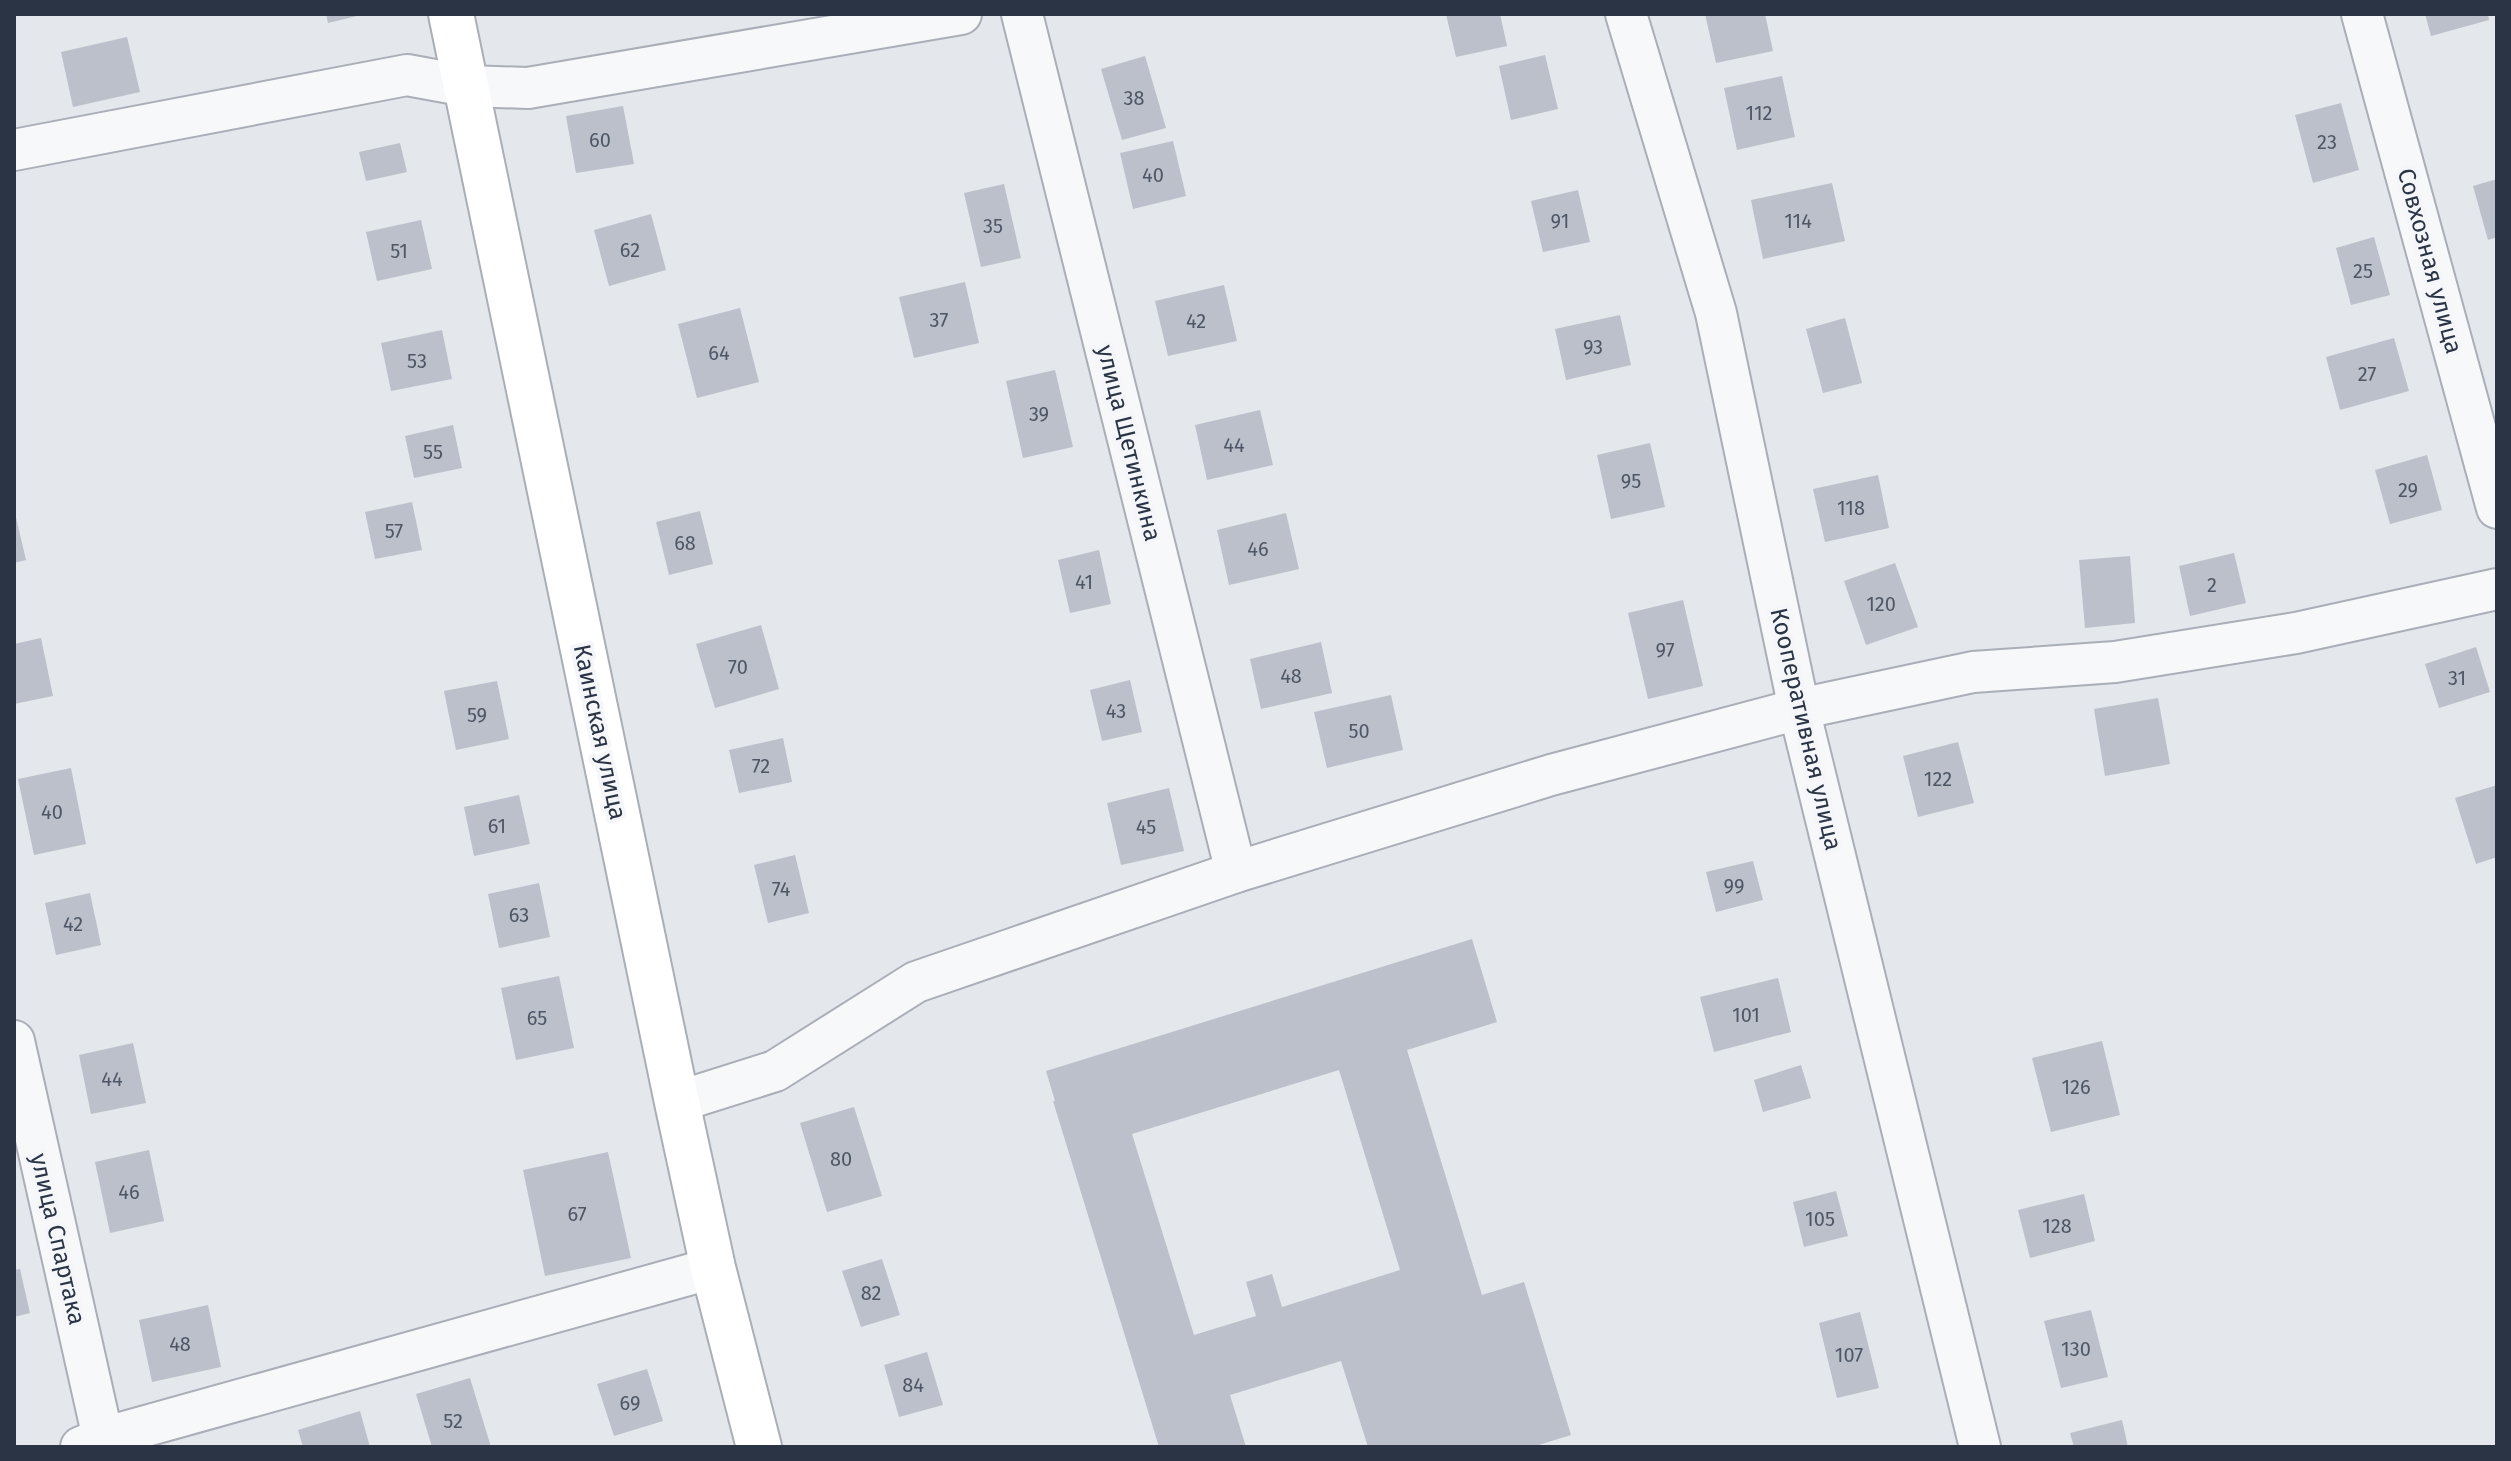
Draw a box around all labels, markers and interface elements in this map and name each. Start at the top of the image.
house number: 38 [1124,86,1145,110]
house number: 112 [1746,101,1772,125]
house number: 60 [589,128,611,152]
house number: 23 [2317,130,2337,154]
house number: 40 [1142,163,1164,187]
street label: Совхозная улица [2392,165,2468,357]
house number: 91 [1551,209,1569,233]
house number: 114 [1784,209,1812,233]
house number: 35 [983,214,1003,238]
house number: 62 [620,238,640,262]
house number: 51 [390,239,408,263]
house number: 25 [2353,259,2373,283]
house number: 37 [930,308,948,332]
house number: 42 [1186,309,1206,333]
house number: 93 [1583,335,1603,359]
house number: 64 [708,341,730,365]
street label: улица Щетинкина [1091,342,1167,544]
house number: 53 [407,349,427,373]
house number: 27 [2358,362,2376,386]
house number: 39 [1029,402,1049,426]
house number: 44 [1223,433,1245,457]
house number: 55 [423,440,443,464]
house number: 95 [1621,469,1641,493]
house number: 29 [2398,478,2418,502]
house number: 118 [1837,496,1865,520]
house number: 57 [385,519,403,543]
house number: 68 [674,531,696,555]
house number: 46 [1247,537,1269,561]
house number: 41 [1075,570,1093,594]
house number: 2 [2207,573,2217,597]
house number: 120 [1866,592,1896,616]
street label: Кооперативная улица [1764,605,1848,853]
house number: 97 [1655,638,1675,662]
street label: Каинская улица [568,642,632,822]
house number: 70 [728,655,748,679]
house number: 48 [1280,664,1302,688]
house number: 31 [2448,666,2466,690]
house number: 43 [1106,699,1126,723]
house number: 59 [467,703,487,727]
house number: 50 [1348,719,1370,743]
house number: 72 [752,754,770,778]
house number: 122 [1924,767,1952,791]
house number: 40 [41,800,63,824]
house number: 61 [488,814,506,838]
house number: 45 [1136,815,1156,839]
house number: 99 [1724,874,1745,898]
house number: 74 [772,877,791,901]
house number: 63 [509,903,529,927]
house number: 42 [63,912,83,936]
house number: 101 [1732,1003,1760,1027]
house number: 65 [527,1006,547,1030]
house number: 44 [101,1067,123,1091]
house number: 126 [2061,1075,2091,1099]
house number: 80 [830,1147,852,1171]
street label: улица Спартака [25,1150,91,1328]
house number: 46 [118,1180,140,1204]
house number: 67 [567,1202,587,1226]
house number: 105 [1805,1207,1835,1231]
house number: 128 [2042,1214,2072,1238]
house number: 82 [861,1281,881,1305]
house number: 48 [169,1332,191,1356]
house number: 130 [2061,1337,2091,1361]
house number: 107 [1835,1343,1863,1367]
house number: 84 [902,1373,924,1397]
house number: 69 [620,1391,640,1415]
house number: 52 [443,1409,463,1433]

